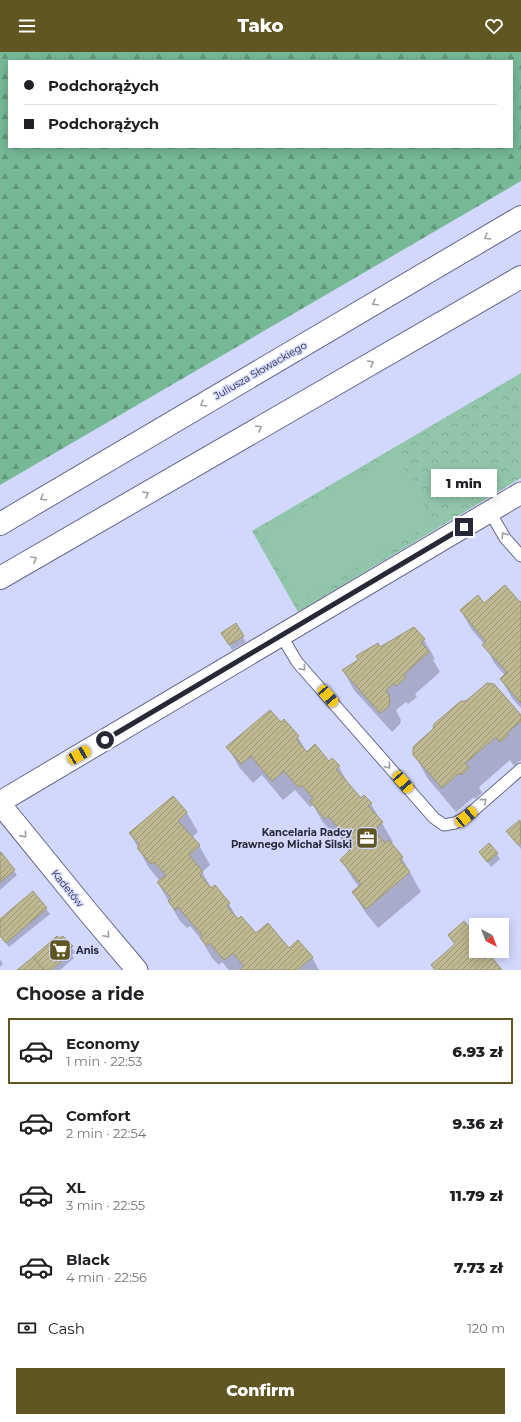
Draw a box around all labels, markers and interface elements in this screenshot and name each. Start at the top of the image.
icon: menu [16,15,38,37]
text: Tako [237,15,284,37]
icon: heart [483,15,505,37]
text: Podchorążych [48,76,159,95]
text: Podchorążych [48,114,159,133]
one-way arrow [484,232,491,239]
one-way arrow [372,298,379,305]
street label: Juliusza Słowackiego [211,338,309,403]
one-way arrow [367,361,374,368]
one-way arrow [200,399,207,406]
one-way arrow [255,426,262,433]
callout: 1 min [431,469,497,497]
text: 1 min [446,475,482,491]
one-way arrow [142,491,149,498]
one-way arrow [40,493,47,501]
route end [455,518,473,536]
one-way arrow [501,532,509,539]
one-way arrow [30,556,37,563]
one-way arrow [298,663,305,670]
car [316,683,340,709]
route start [96,731,114,749]
car [66,744,92,766]
one-way arrow [383,761,390,768]
car [391,769,415,795]
one-way arrow [480,798,487,805]
car [453,805,479,829]
office icon: Kancelaria Radcy Prawnego Michał Silski [354,825,380,851]
place label: Kancelaria Radcy Prawnego Michał Silski [231,826,353,851]
one-way arrow [19,830,26,837]
street label: Kadetów [49,867,87,910]
north arrow [469,918,509,958]
map controls [469,918,509,958]
one-way arrow [102,930,109,937]
supermarket icon: Anis [47,937,73,963]
place label: Anis [75,944,100,957]
text: Choose a ride [16,983,144,1005]
icon: car [18,1033,54,1069]
text: Economy [66,1034,139,1053]
text: 6.93 zł [452,1042,503,1061]
text: 1 min · 22:53 [66,1053,142,1069]
icon: car [18,1105,54,1141]
text: Comfort [66,1106,131,1125]
text: 9.36 zł [452,1114,503,1133]
text: 2 min · 22:54 [66,1125,146,1141]
icon: car [18,1177,54,1213]
text: XL [66,1178,85,1197]
text: 11.79 zł [450,1186,503,1205]
text: 3 min · 22:55 [66,1197,145,1213]
icon: car [18,1249,54,1285]
text: Black [66,1250,110,1269]
text: 7.73 zł [454,1258,503,1277]
text: 4 min · 22:56 [66,1269,147,1285]
icon: cash [16,1317,38,1339]
text: Cash [48,1319,85,1338]
text: 120 m [467,1320,505,1336]
button: Confirm [16,1368,505,1414]

